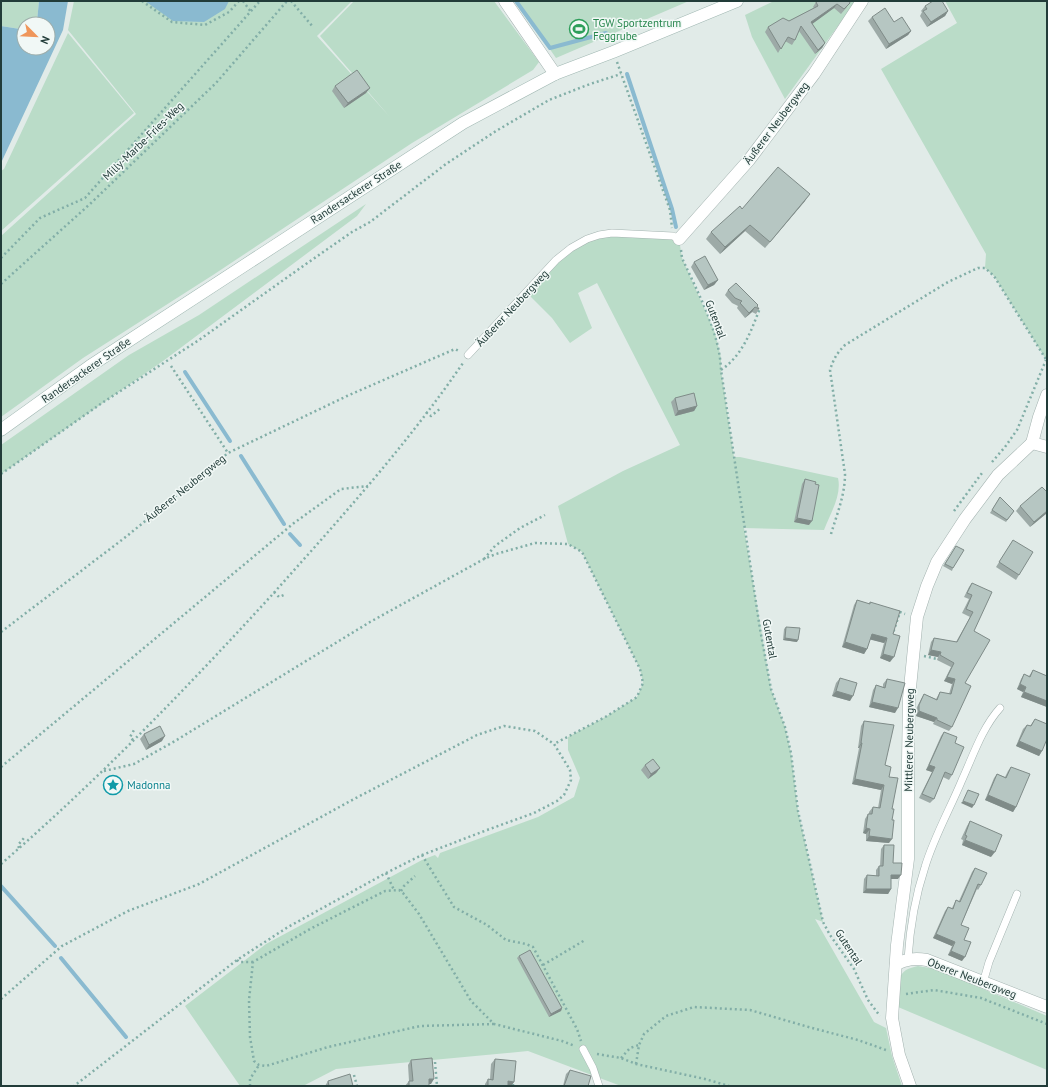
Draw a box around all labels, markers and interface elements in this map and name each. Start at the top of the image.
north arrow [16,16,56,56]
place label: TGW Sportzentrum Feggrube [593,16,681,43]
sports icon: TGW Sportzentrum Feggrube [568,18,590,40]
text: N [37,34,53,46]
street label: Äußerer Neubergweg [740,79,812,167]
street label: Milly-Marbe-Fries-Weg [100,99,186,183]
street label: Randersackerer Straße [308,157,405,227]
street label: Äußerer Neubergweg [473,267,551,349]
street label: Gutental [702,298,730,341]
street label: Randersackerer Straße [39,334,134,406]
street label: Äußerer Neubergweg [142,451,228,525]
street label: Gutental [760,618,781,661]
street label: Mittlerer Neubergweg [901,688,917,792]
place icon: Madonna [102,774,124,796]
place label: Madonna [127,778,170,792]
street label: Gutental [832,926,866,968]
street label: Oberer Neubergweg [925,955,1019,1001]

